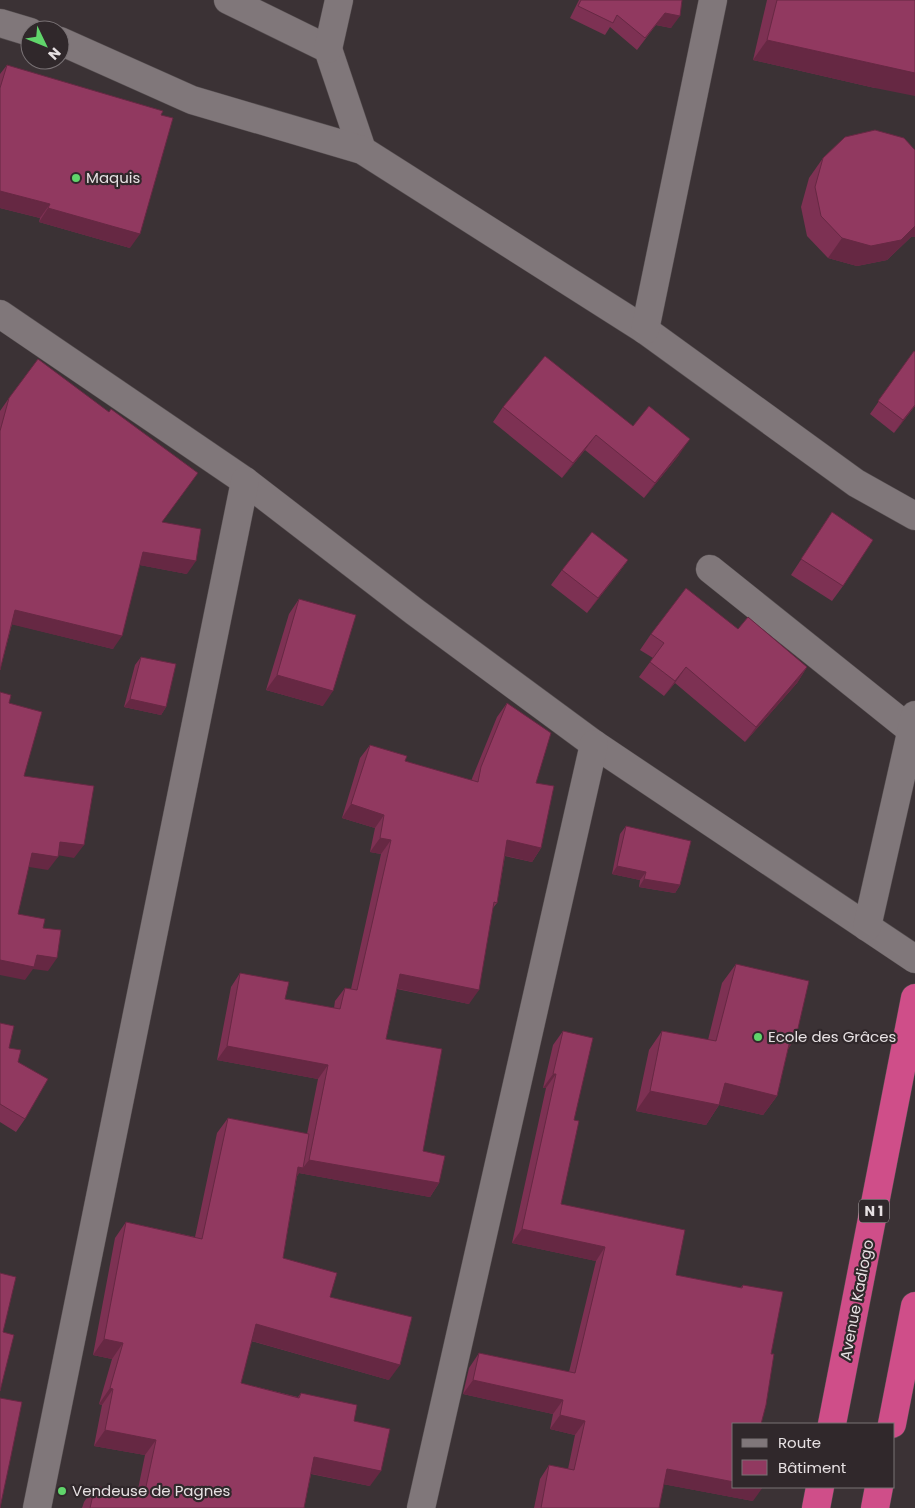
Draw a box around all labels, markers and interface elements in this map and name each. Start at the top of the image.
north arrow [20,20,70,70]
text: N [44,43,65,65]
place label: Maquis [86,167,140,188]
marker: Maquis [70,172,82,184]
place label: Ecole des Grâces [768,1026,896,1047]
marker: Ecole des Grâces [752,1031,764,1043]
road number: N 1 [859,1200,889,1222]
street label: Avenue Kadiogo [835,1238,879,1362]
legend [732,1423,895,1488]
text: Route [778,1432,821,1453]
text: Bâtiment [778,1457,846,1478]
place label: Vendeuse de Pagnes [72,1480,231,1501]
marker: Vendeuse de Pagnes [56,1485,68,1497]

